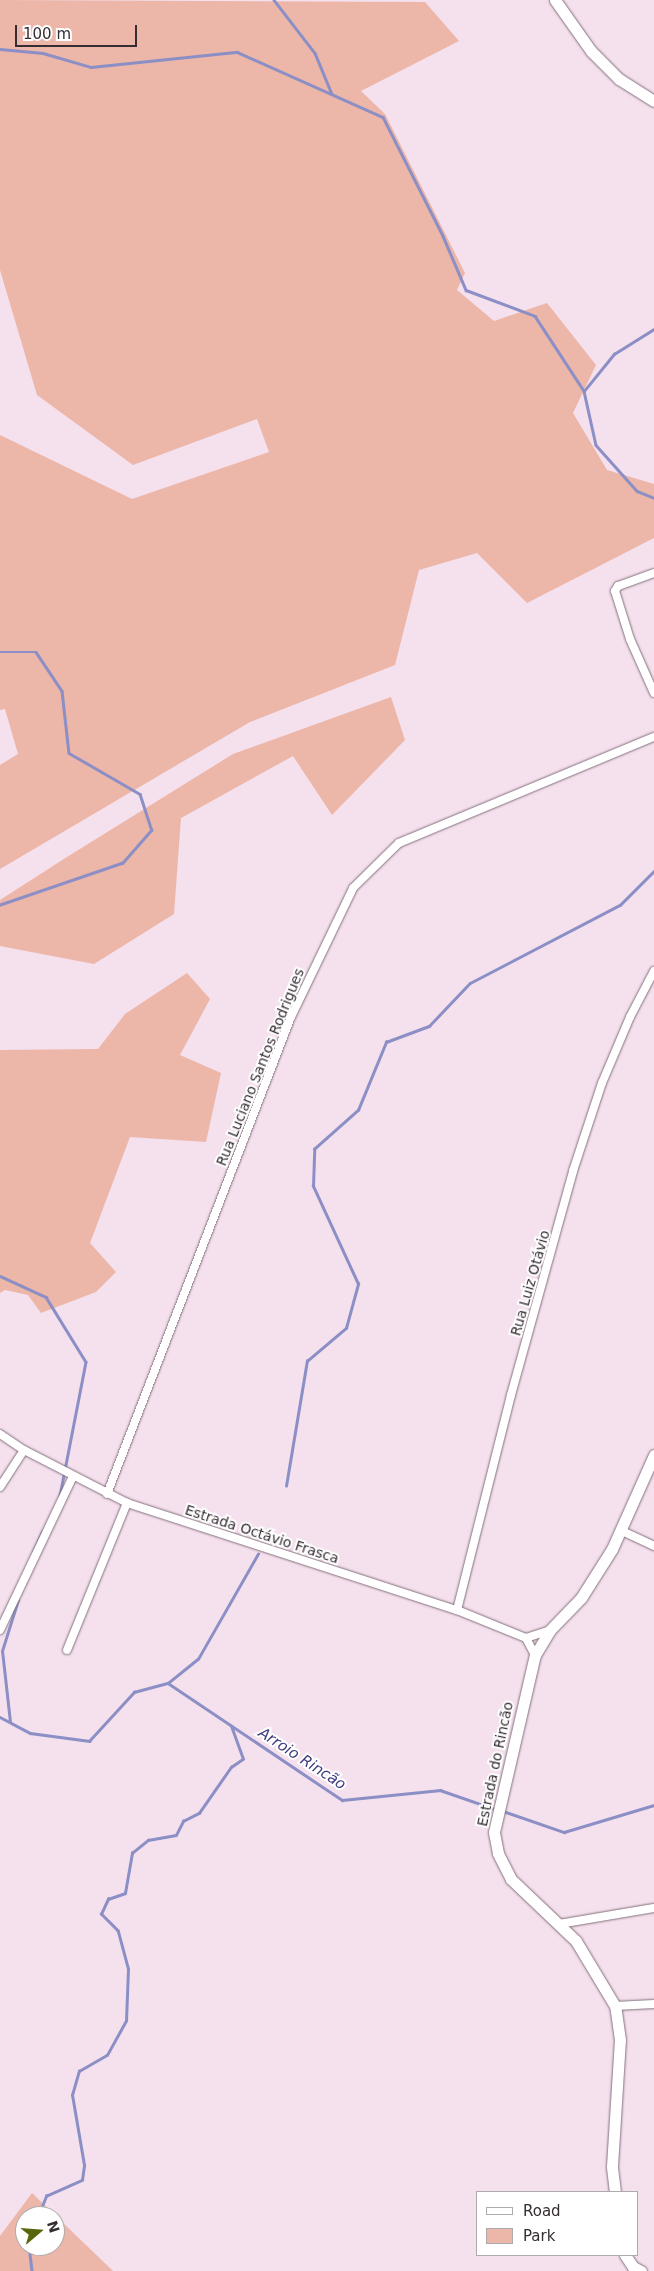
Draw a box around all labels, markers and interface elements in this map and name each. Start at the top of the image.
scale bar [18,15,140,47]
text: 100 m [23,25,71,43]
street label: Rua Luciano Santos Rodrigues [213,966,307,1168]
street label: Rua Luiz Otávio [507,1228,553,1338]
street label: Estrada Octávio Frasca [183,1501,341,1567]
street label: Estrada do Rincão [474,1700,516,1828]
water label: Arroio Rincão [255,1724,349,1794]
legend [477,2191,639,2256]
text: Road [523,2202,561,2220]
north arrow [15,2206,65,2256]
text: N [44,2219,63,2235]
text: Park [523,2227,555,2245]

